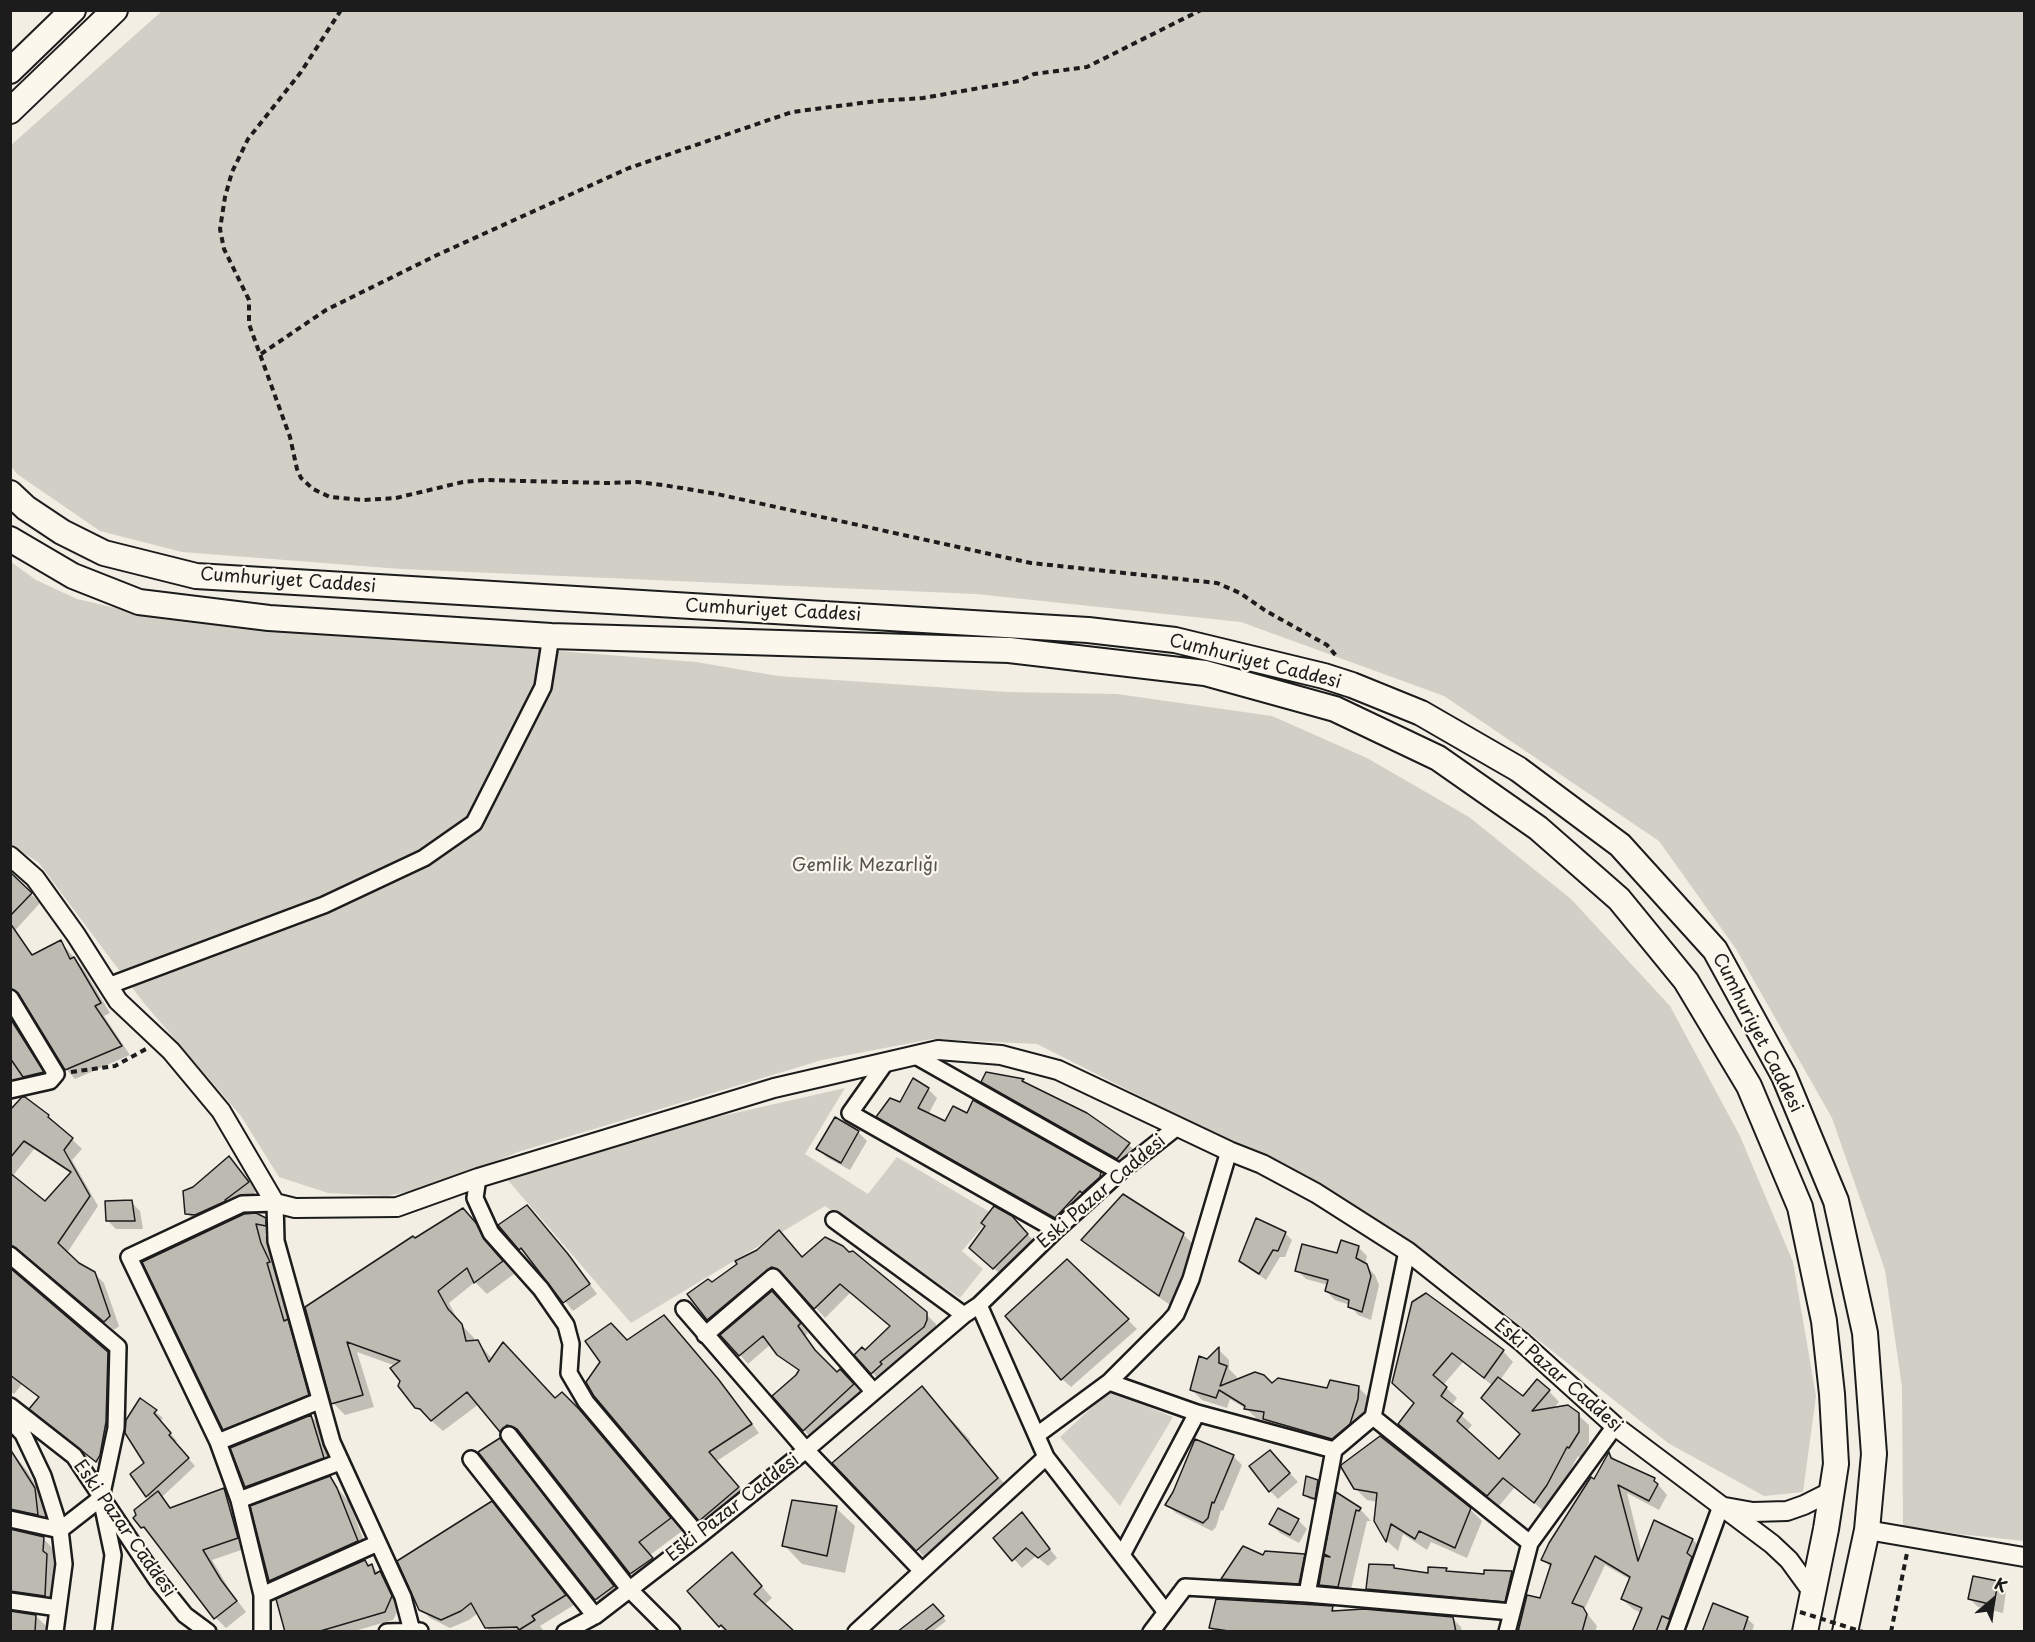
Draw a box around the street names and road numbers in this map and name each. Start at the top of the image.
street label: Cumhuriyet Caddesi [199,564,377,598]
street label: Cumhuriyet Caddesi [684,596,862,626]
street label: Cumhuriyet Caddesi [1167,630,1343,694]
street label: Cumhuriyet Caddesi [1707,950,1807,1116]
street label: Eski Pazar Caddesi [1034,1130,1170,1254]
street label: Eski Pazar Caddesi [1490,1314,1626,1438]
street label: Eski Pazar Caddesi [662,1449,804,1567]
street label: Eski Pazar Caddesi [69,1456,179,1602]

